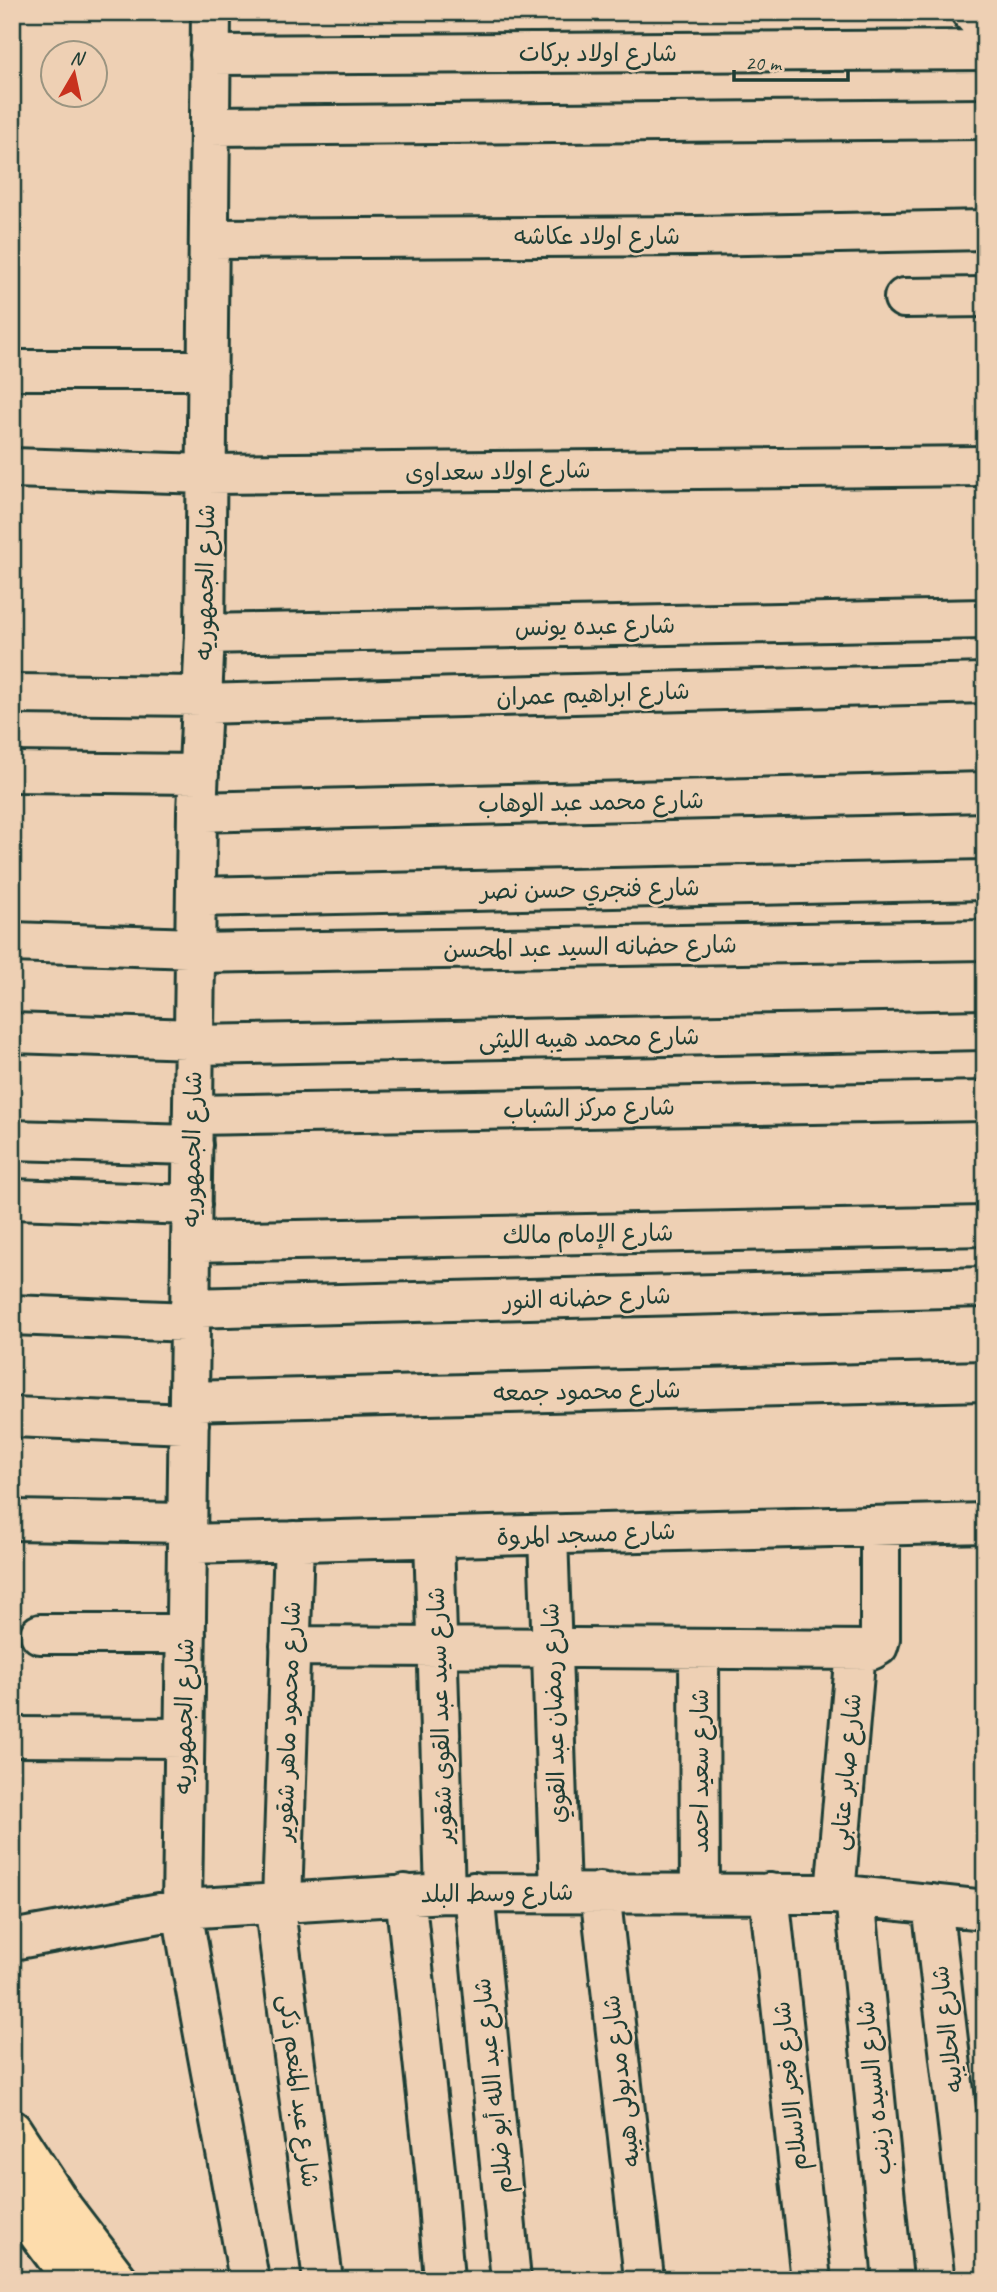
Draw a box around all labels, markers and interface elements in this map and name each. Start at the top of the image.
north arrow [38,38,108,108]
street label: شارع اولاد بركات [519,38,677,70]
scale bar [734,38,848,82]
text: N [69,45,87,71]
text: 20 m [745,50,783,76]
street label: شارع اولاد عكاشه [514,221,680,253]
street label: شارع اولاد سعداوى [405,454,591,490]
street label: شارع الجمهوريه [189,504,223,660]
street label: شارع عبده يونس [515,610,676,644]
street label: شارع ابراهيم عمران [496,676,690,715]
street label: شارع محمد عبد الوهاب [478,785,704,821]
street label: شارع فنجري حسن نصر [478,872,700,908]
street label: شارع حضانه السيد عبد المحسن [443,929,737,967]
street label: شارع محمد هيبه الليثى [478,1021,700,1057]
street label: شارع الجمهوريه [176,1071,210,1227]
street label: شارع مركز الشباب [503,1092,675,1126]
street label: شارع الإمام مالك [502,1218,674,1253]
street label: شارع حضانه النور [501,1280,671,1318]
street label: شارع محمود جمعه [493,1374,681,1410]
street label: شارع مسجد المروة [496,1516,676,1554]
street label: شارع سيد عبد القوى شقوير [421,1586,462,1846]
street label: شارع محمود ماهر شقوير [269,1601,309,1843]
street label: شارع رمضان عبد القوي [535,1602,575,1824]
street label: شارع الجمهوريه [168,1638,202,1794]
street label: شارع سعيد احمد [685,1689,717,1853]
street label: شارع صابر عتابى [824,1692,870,1852]
street label: شارع وسط البلد [420,1877,574,1911]
street label: شارع الحلايبه [924,1963,972,2094]
street label: شارع عبد الله أبو ضلام [467,1976,522,2195]
street label: شارع عبد المنعم ذكى [269,1993,326,2190]
street label: شارع مدبولى هيبه [596,1993,648,2169]
street label: شارع السيده زينب [850,1999,900,2177]
street label: شارع فجر الاسلام [766,2000,817,2172]

